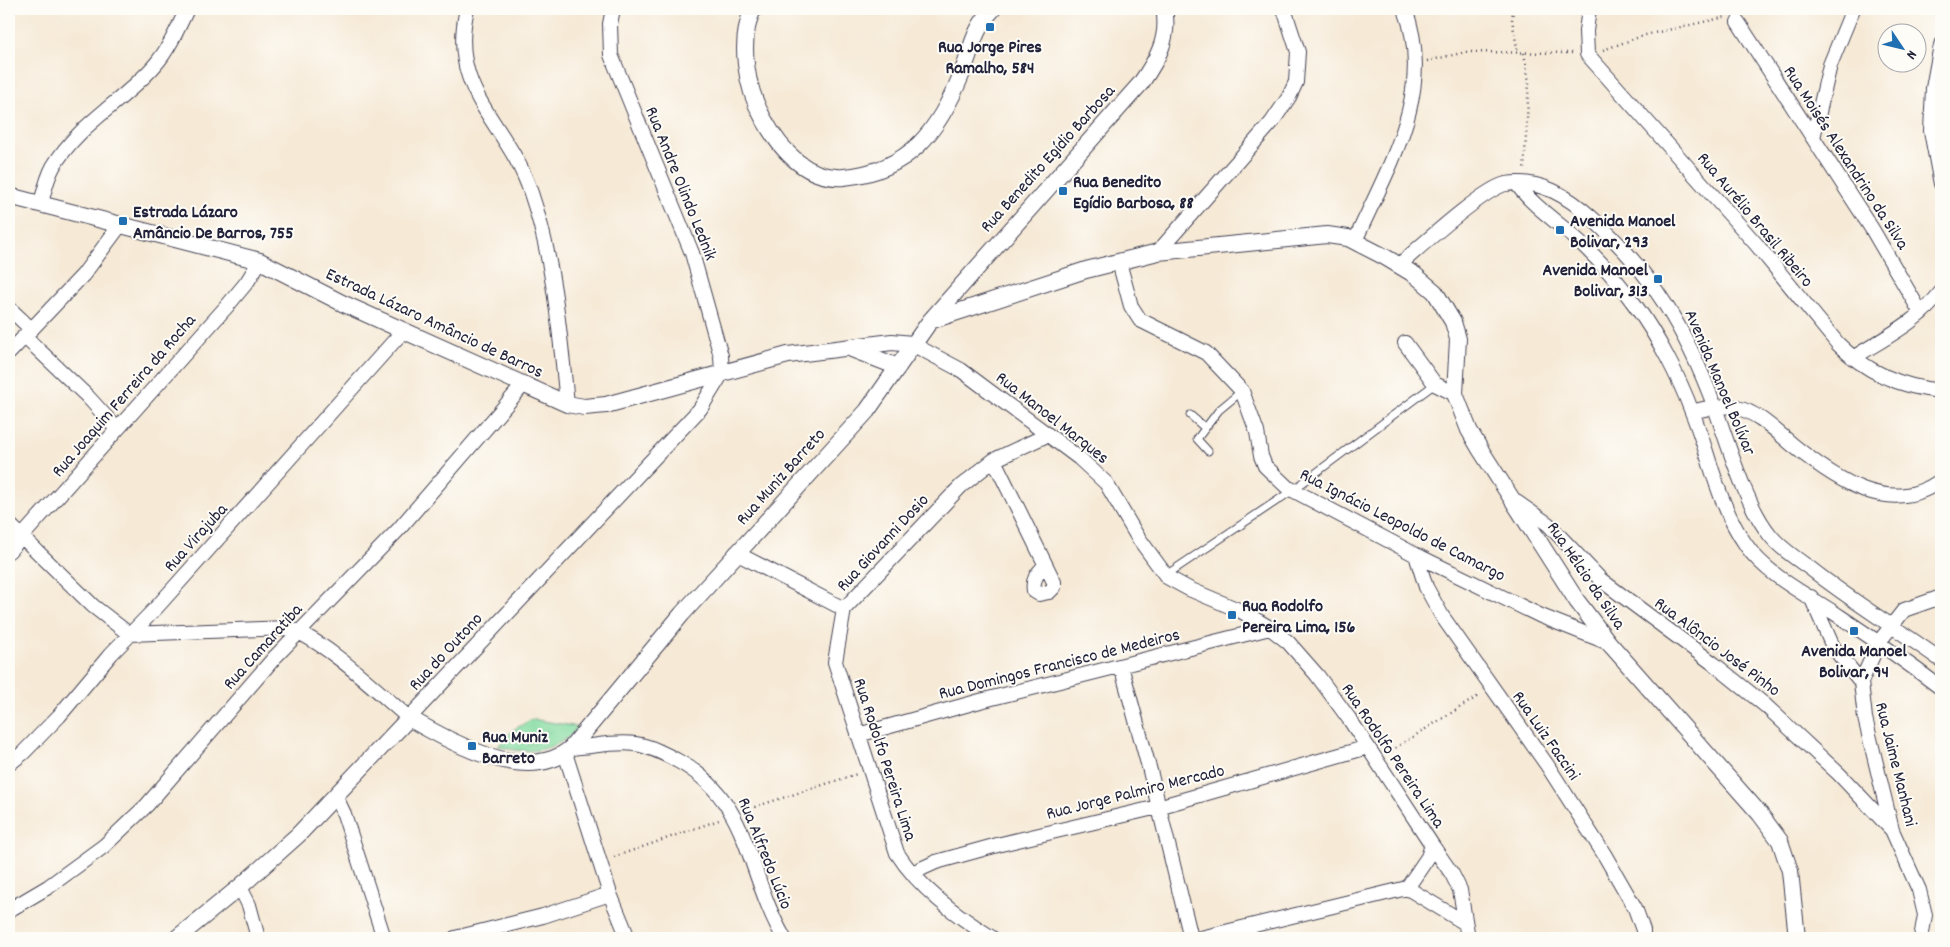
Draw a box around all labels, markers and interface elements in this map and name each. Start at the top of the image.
marker: Rua Jorge Pires Ramalho, 584 [984,21,996,33]
north arrow [1878,22,1928,72]
place label: Rua Jorge Pires Ramalho, 584 [938,36,1042,82]
text: N [1901,46,1921,63]
street label: Rua Moisés Alexandrino da Silva [1776,61,1914,256]
street label: Rua Benedito Egídio Barbosa [976,80,1122,239]
street label: Rua Andre Olindo Lednik [637,103,722,265]
street label: Rua Aurélio Brasil Ribeiro [1690,148,1818,294]
place label: Rua Benedito Egídio Barbosa, 88 [1073,171,1194,217]
marker: Rua Benedito Egídio Barbosa, 88 [1057,185,1069,197]
place label: Estrada Lázaro Amâncio De Barros, 755 [133,201,294,247]
place label: Avenida Manoel Bolivar, 293 [1570,210,1676,256]
marker: Estrada Lázaro Amâncio De Barros, 755 [117,215,129,227]
marker: Avenida Manoel Bolivar, 293 [1554,224,1566,236]
place label: Avenida Manoel Bolivar, 313 [1543,259,1649,305]
street label: Estrada Lázaro Amâncio de Barros [321,263,547,386]
marker: Avenida Manoel Bolivar, 313 [1652,273,1664,285]
street label: Avenida Manoel Bolívar [1677,306,1761,460]
street label: Rua Joaquim Ferreira da Rocha [47,309,203,484]
street label: Rua Manoel Marques [990,367,1113,471]
street label: Rua Muniz Barreto [731,424,832,532]
street label: Rua Ignácio Leopoldo de Camargo [1295,463,1509,589]
street label: Rua Giovanni Dosio [832,489,936,598]
street label: Rua Virajuba [159,498,235,579]
street label: Rua Hélcio da Silva [1539,517,1631,636]
street label: Rua Alôncio José Pinho [1648,592,1785,704]
place label: Rua Rodolfo Pereira Lima, 156 [1242,595,1356,641]
street label: Rua Camaratiba [218,599,310,696]
street label: Rua do Outono [404,608,490,697]
marker: Rua Rodolfo Pereira Lima, 156 [1226,609,1238,621]
street label: Rua Domingos Francisco de Medeiros [936,623,1183,708]
marker: Avenida Manoel Bolivar, 94 [1848,625,1860,637]
place label: Avenida Manoel Bolivar, 94 [1801,640,1907,686]
street label: Rua Rodolfo Pereira Lima [846,675,922,845]
street label: Rua Rodolfo Pereira Lima [1334,679,1450,834]
street label: Rua Luiz Faccini [1505,687,1585,786]
street label: Rua Jaime Manhani [1867,700,1922,829]
place label: Rua Muniz Barreto [482,726,548,772]
marker: Rua Muniz Barreto [466,740,478,752]
street label: Rua Jorge Palmiro Mercado [1044,759,1227,828]
street label: Rua Alfredo Lúcio [730,794,797,913]

